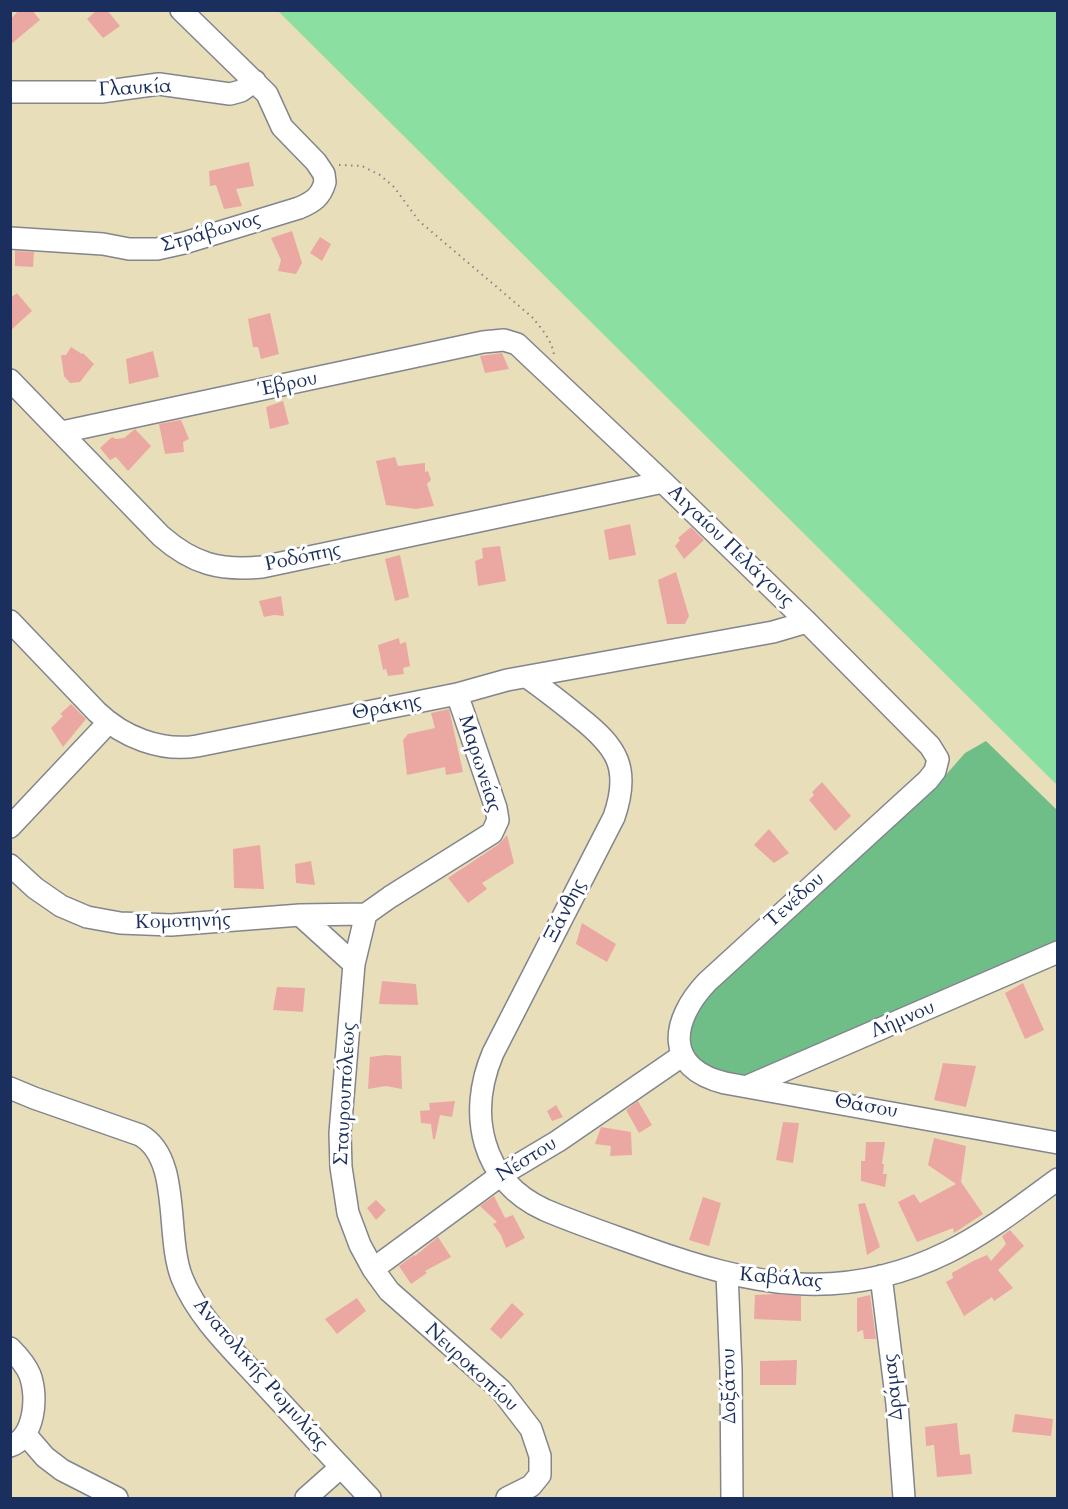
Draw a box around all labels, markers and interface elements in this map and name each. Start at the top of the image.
street label: Γλαυκία [98,75,172,103]
street label: Στράβωνος [158,207,264,259]
street label: Έβρου [256,367,320,403]
street label: Αιγαίου Πελάγους [662,481,798,613]
street label: Ροδόπης [263,538,343,578]
street label: Θράκης [350,689,424,727]
street label: Μαρωνείας [452,712,506,816]
street label: Τενέδου [760,868,830,934]
street label: Ξάνθης [540,875,592,947]
street label: Κομοτηνής [135,908,231,936]
street label: Λήμνου [867,996,939,1044]
street label: Σταυρουπόλεως [330,1022,362,1166]
street label: Θάσου [833,1090,899,1124]
street label: Νέστου [492,1132,562,1188]
street label: Καβάλας [738,1263,824,1295]
street label: Ανατολικής Ρωμυλίας [187,1294,333,1456]
street label: Νευροκοπίου [419,1319,523,1417]
street label: Δοξάτου [717,1348,743,1424]
street label: Δράμας [879,1352,909,1422]

